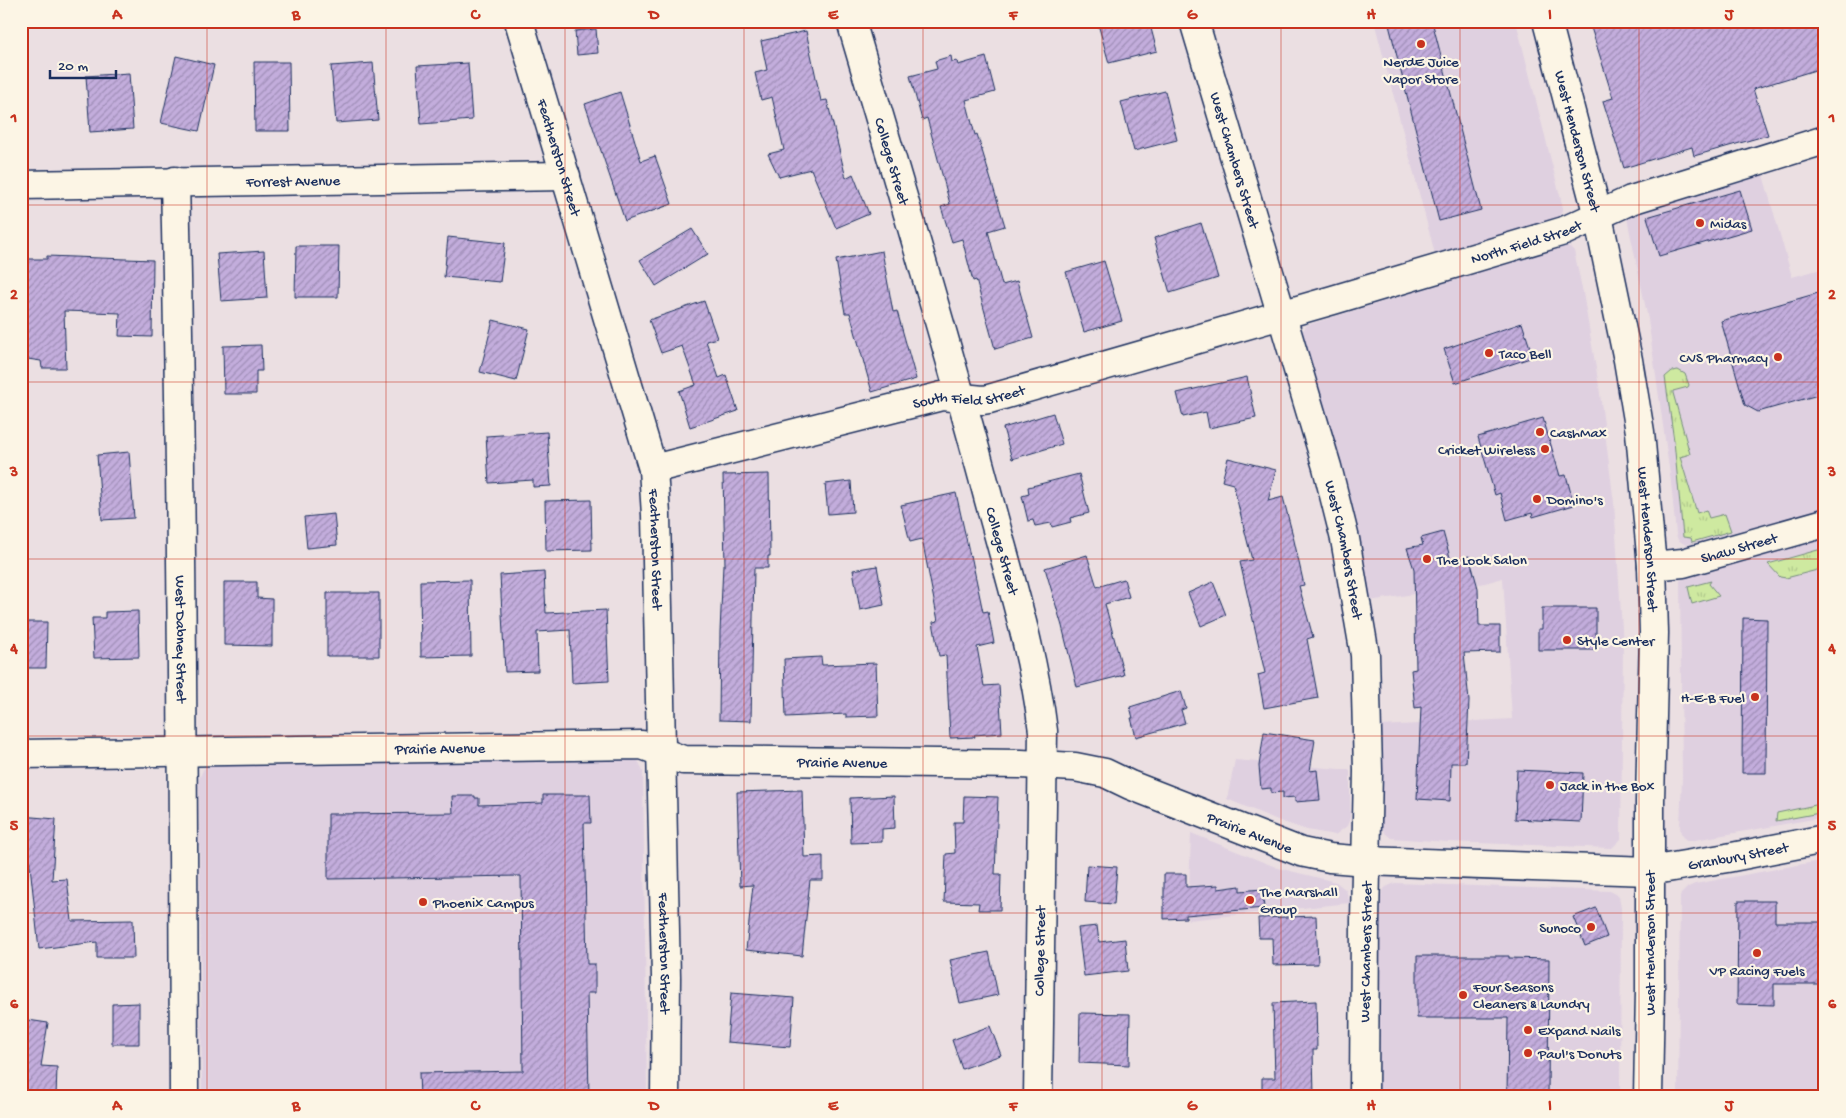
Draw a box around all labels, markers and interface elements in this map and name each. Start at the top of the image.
text: A [111,7,123,26]
text: B [291,7,301,26]
text: C [470,7,481,26]
text: D [647,7,660,26]
text: E [828,7,839,26]
text: F [1008,7,1019,26]
text: G [1187,7,1198,26]
text: H [1366,7,1376,26]
text: I [1548,7,1552,26]
text: J [1724,7,1735,26]
marker: NerdE Juice Vapor Store [1415,38,1427,50]
scale bar [50,48,116,80]
place label: NerdE Juice Vapor Store [1383,54,1459,89]
text: 20 m [58,58,88,76]
street label: West Henderson Street [1549,69,1604,216]
street label: West Chambers Street [1205,90,1263,232]
street label: Featherston Street [532,96,584,220]
text: 1 [10,110,17,129]
text: 1 [1828,110,1835,129]
street label: College Street [869,116,912,209]
street label: Forrest Avenue [245,173,341,192]
street label: North Field Street [1469,216,1587,269]
place label: Midas [1710,216,1747,234]
marker: Midas [1694,217,1706,229]
text: 2 [10,287,18,306]
text: 2 [1828,287,1836,306]
place label: Taco Bell [1498,346,1552,364]
marker: Taco Bell [1483,347,1495,359]
place label: CVS Pharmacy [1680,350,1769,368]
marker: CVS Pharmacy [1772,351,1784,363]
street label: South Field Street [911,382,1029,414]
place label: CashMax [1550,425,1607,443]
marker: CashMax [1534,426,1546,438]
place label: Cricket Wireless [1438,442,1535,460]
marker: Cricket Wireless [1539,443,1551,455]
text: 3 [9,464,18,483]
text: 3 [1827,464,1836,483]
street label: West Henderson Street [1632,466,1660,614]
street label: West Chambers Street [1320,479,1366,622]
street label: Featherston Street [643,487,665,612]
place label: Domino's [1546,492,1603,510]
marker: Domino's [1531,493,1543,505]
street label: College Street [980,505,1022,599]
street label: Shaw Street [1699,529,1781,569]
place label: The Look Salon [1436,552,1527,570]
marker: The Look Salon [1421,553,1433,565]
street label: West Dabney Street [170,575,189,705]
place label: Style Center [1577,633,1656,651]
marker: Style Center [1561,634,1573,646]
text: 4 [9,641,18,660]
text: 4 [1827,641,1836,660]
place label: H-E-B Fuel [1681,690,1745,708]
marker: H-E-B Fuel [1749,691,1761,703]
street label: Prairie Avenue [394,740,485,760]
street label: Prairie Avenue [796,754,888,773]
place label: Jack in the Box [1560,778,1654,796]
marker: Jack in the Box [1544,779,1556,791]
street label: Prairie Avenue [1203,809,1295,859]
text: 5 [10,818,19,837]
text: 5 [1828,818,1837,837]
street label: Granbury Street [1687,839,1792,875]
street label: West Henderson Street [1642,869,1660,1015]
street label: West Chambers Street [1357,880,1377,1023]
place label: The Marshall Group [1259,884,1338,919]
street label: Featherston Street [653,891,673,1016]
marker: The Marshall Group [1244,894,1256,906]
place label: Phoenix Campus [432,895,534,913]
marker: Phoenix Campus [417,896,429,908]
street label: College Street [1031,904,1051,996]
place label: Sunoco [1539,920,1581,938]
marker: Sunoco [1585,921,1597,933]
marker: VP Racing Fuels [1751,947,1763,959]
place label: VP Racing Fuels [1708,963,1805,981]
place label: Four Seasons Cleaners & Laundry [1472,979,1590,1014]
marker: Four Seasons Cleaners & Laundry [1457,989,1469,1001]
text: 6 [10,996,19,1015]
text: 6 [1828,996,1837,1015]
place label: Expand Nails [1538,1023,1621,1041]
marker: Expand Nails [1522,1024,1534,1036]
place label: Paul's Donuts [1537,1046,1622,1064]
marker: Paul's Donuts [1522,1047,1534,1059]
text: A [111,1098,123,1117]
text: B [291,1098,301,1117]
text: C [470,1098,481,1117]
text: D [647,1098,660,1117]
text: E [828,1098,839,1117]
text: F [1008,1098,1019,1117]
text: G [1187,1098,1198,1117]
text: H [1366,1098,1376,1117]
text: I [1548,1098,1552,1117]
text: J [1724,1098,1735,1117]

